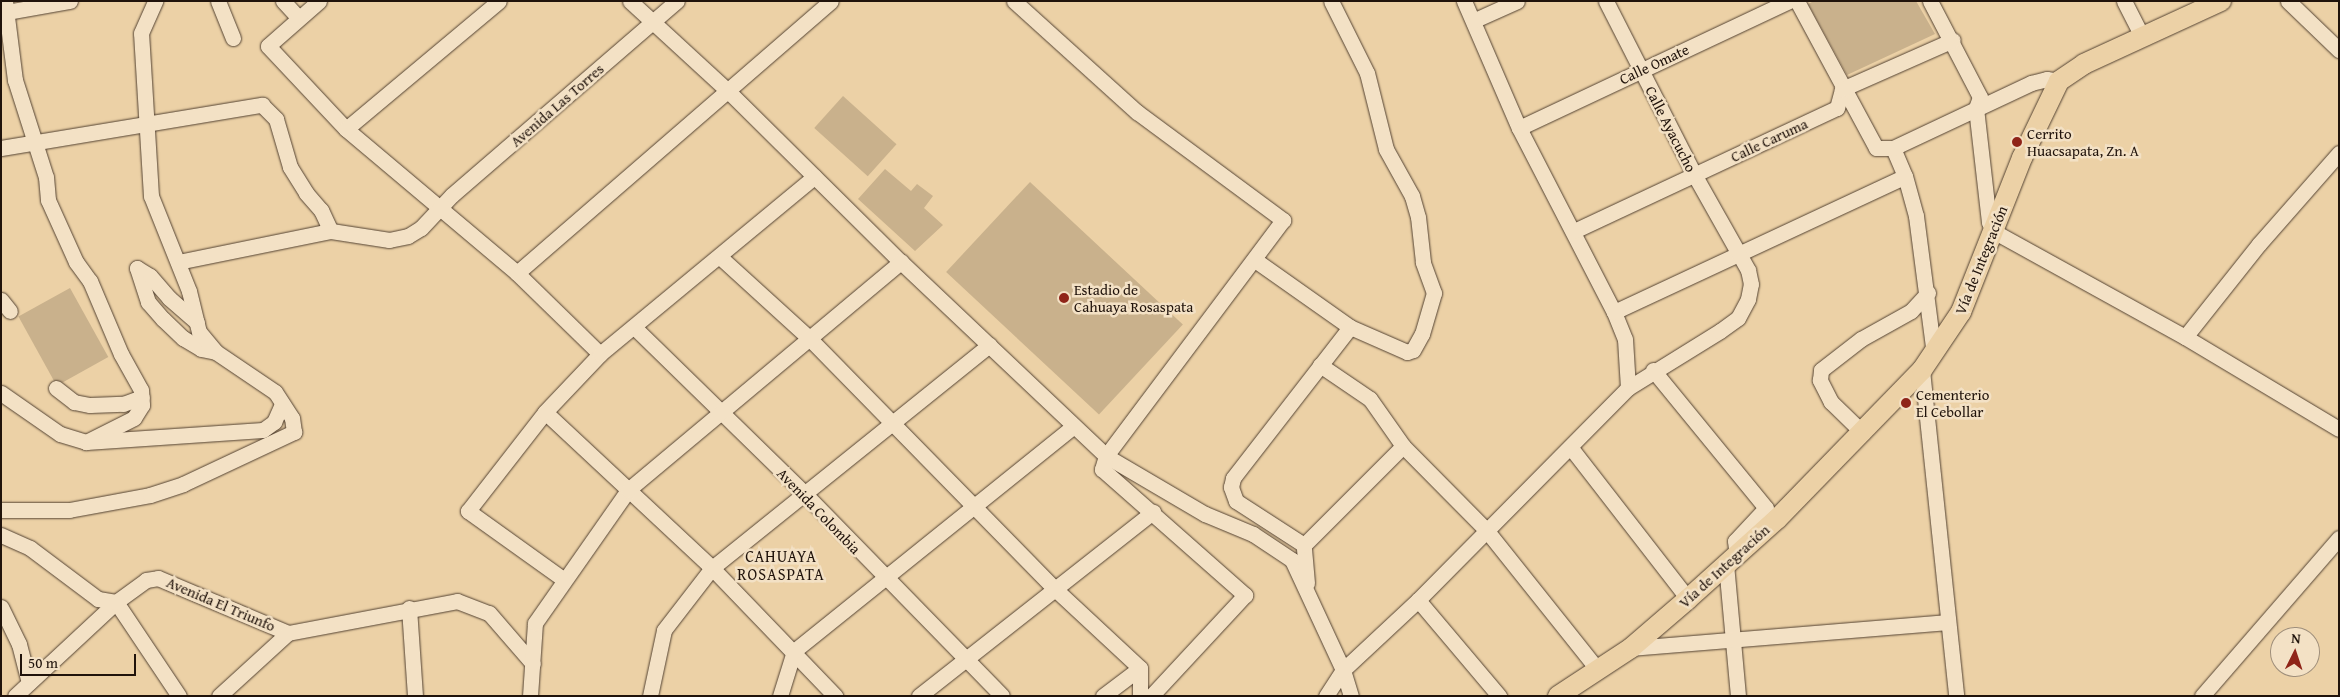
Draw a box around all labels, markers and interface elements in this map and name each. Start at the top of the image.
street label: Calle Omate [1616,40,1692,88]
street label: Avenida Las Torres [507,60,607,150]
street label: Calle Ayacucho [1642,83,1700,175]
street label: Calle Caruma [1728,114,1810,166]
place label: Cerrito Huacsapata, Zn. A [2027,124,2139,159]
marker: Cerrito Huacsapata, Zn. A [2011,136,2023,148]
street label: Vía de Integración [1951,203,2011,317]
place label: Estadio de Cahuaya Rosaspata [1074,280,1193,315]
marker: Estadio de Cahuaya Rosaspata [1058,292,1070,304]
place label: Cementerio El Cebollar [1916,385,1989,420]
marker: Cementerio El Cebollar [1900,397,1912,409]
street label: Avenida Colombia [773,464,865,558]
street label: Vía de Integración [1675,521,1773,611]
district label: CAHUAYA ROSASPATA [736,546,826,584]
street label: Avenida El Triunfo [164,573,278,635]
north arrow [2270,627,2320,677]
text: N [2291,628,2301,648]
scale bar [22,644,139,676]
text: 50 m [28,652,58,673]

